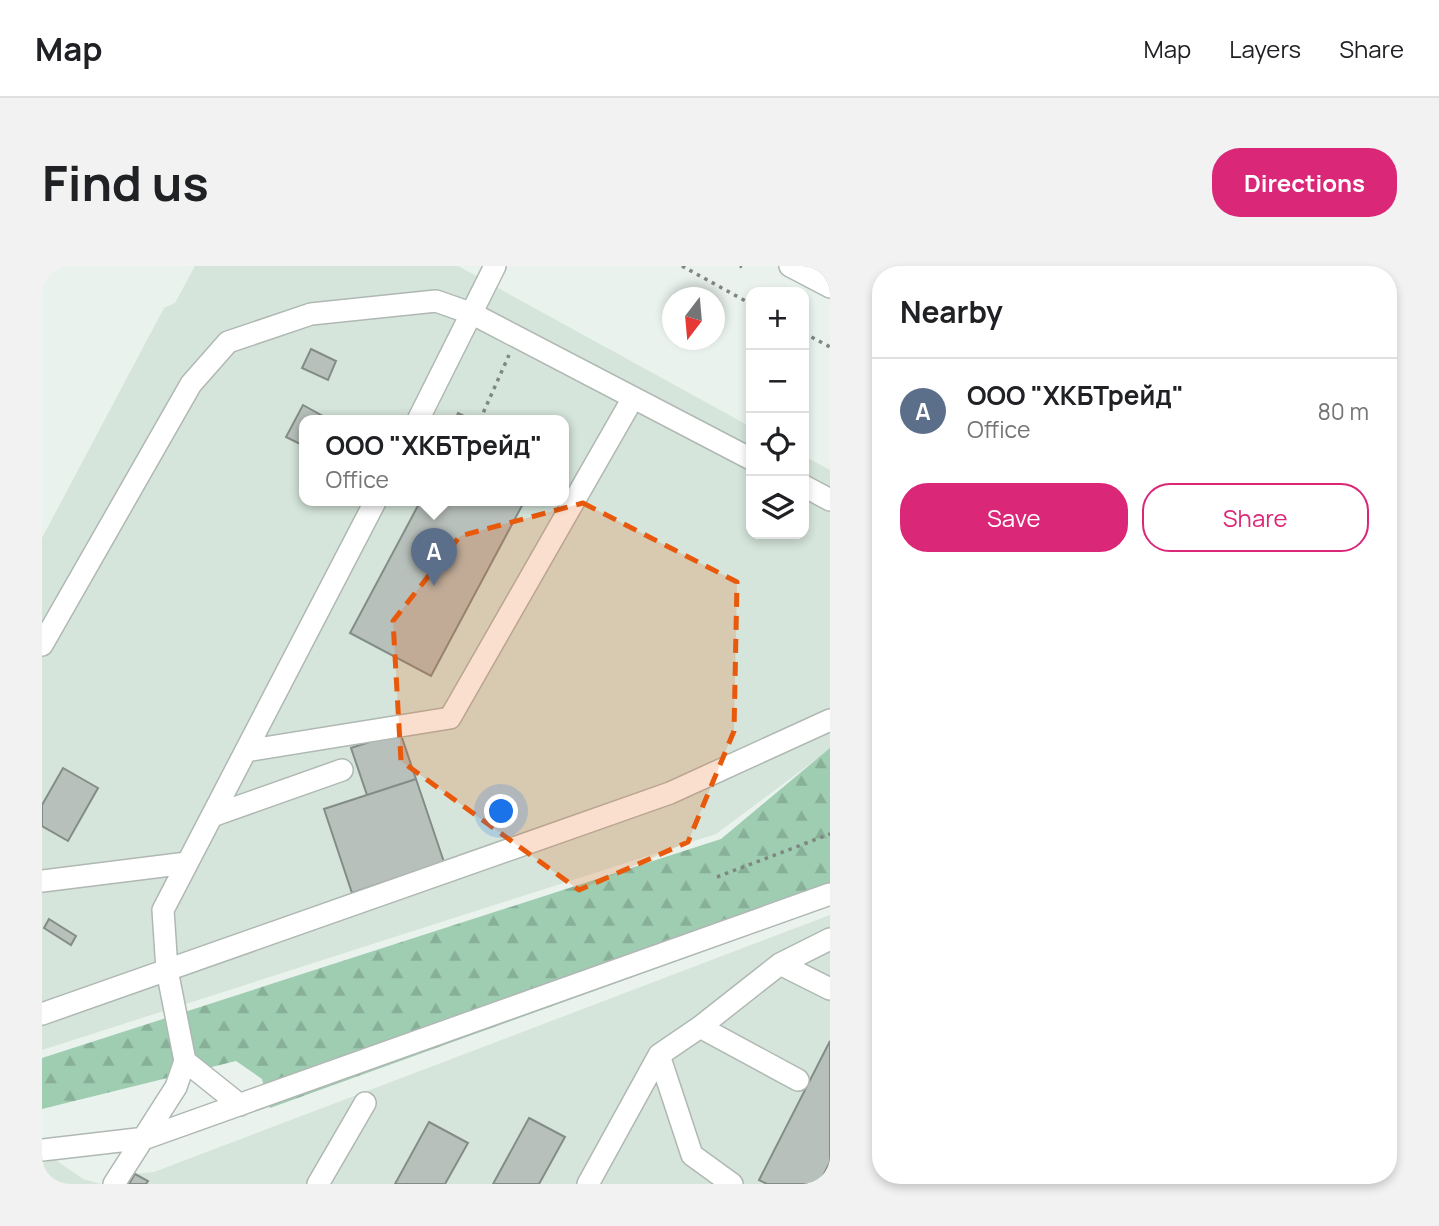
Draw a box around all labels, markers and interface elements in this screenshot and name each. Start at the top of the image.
text: Map [35,26,103,71]
text: Map [1144,32,1191,65]
text: Layers [1229,32,1301,65]
text: Share [1339,32,1404,65]
button: Directions [1212,148,1397,217]
text: Find us [42,149,209,216]
north arrow [662,287,725,350]
map controls [746,287,809,539]
button: + [746,287,809,350]
text: Nearby [900,291,1003,332]
button: − [746,350,809,413]
text: ООО "ХКБТрейд" [967,377,1184,413]
text: A [915,395,931,427]
text: 80 m [1318,395,1369,427]
button: locate [746,413,809,476]
text: Office [967,413,1030,445]
popup [299,415,569,506]
text: ООО "ХКБТрейд" [326,427,542,463]
text: Office [326,463,389,495]
button: layers [746,476,809,539]
button: Save [900,483,1128,552]
button: Share [1142,483,1369,552]
pin: A [411,528,457,586]
your location [484,794,518,828]

